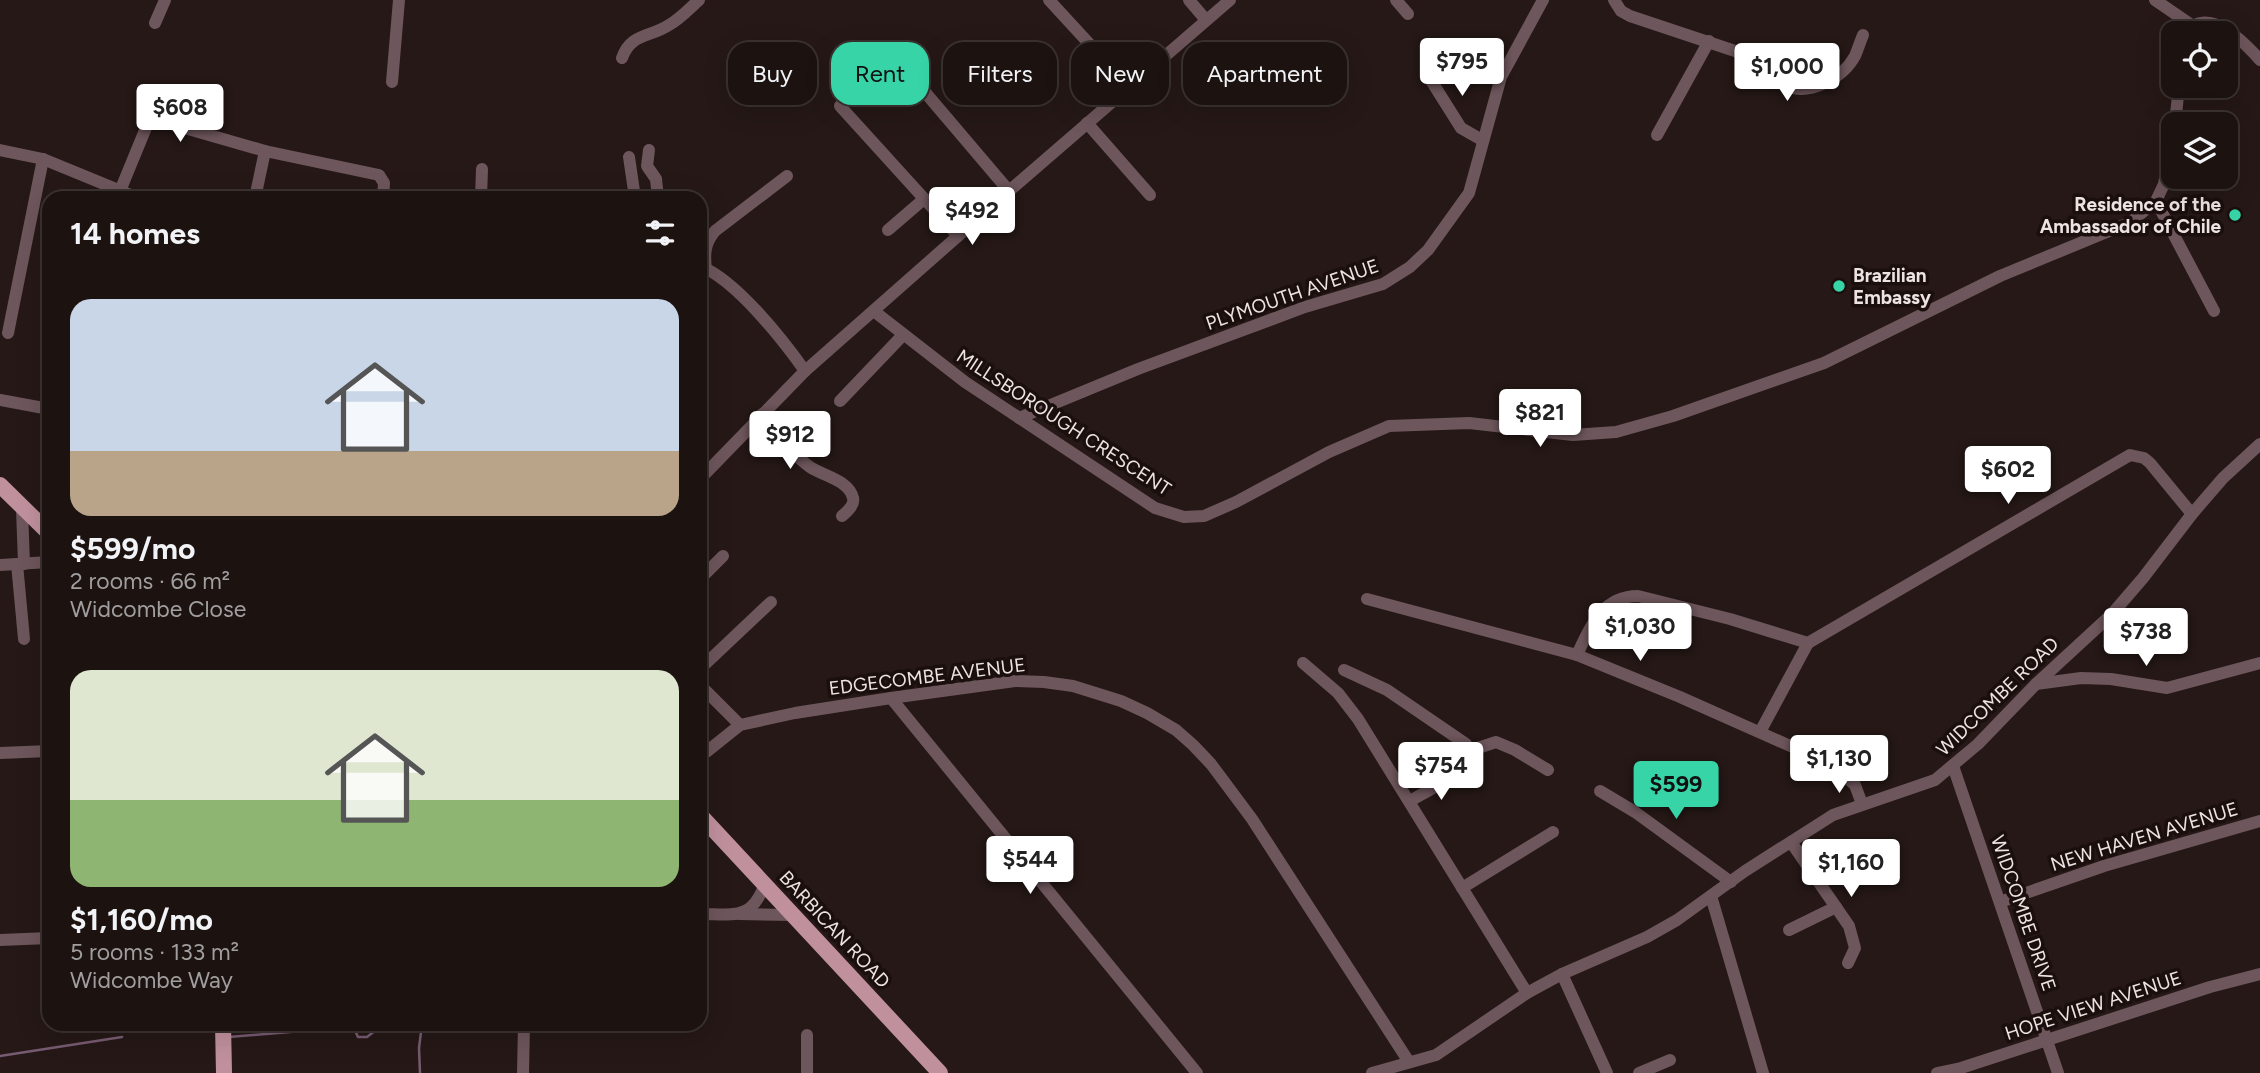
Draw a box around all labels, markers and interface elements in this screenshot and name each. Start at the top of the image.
map controls [2161,21,2238,189]
button: locate [2161,21,2238,98]
pin: $795 [1421,38,1503,98]
chip: Buy [728,42,817,105]
chip: Rent [831,42,929,105]
chip: Filters [943,42,1057,105]
chip: New [1071,42,1169,105]
chip: Apartment [1183,42,1347,105]
pin: $1,000 [1730,43,1844,103]
text: $795 [1436,47,1488,75]
text: $1,000 [1750,52,1824,80]
pin: $608 [139,85,221,144]
text: $608 [152,93,208,121]
button: layers [2161,112,2238,189]
pin: $492 [931,188,1013,247]
place label: Residence of the Ambassador of Chile [2040,193,2221,238]
text: $492 [945,196,999,224]
marker: Residence of the Ambassador of Chile [2227,207,2243,223]
icon: filters [641,214,679,252]
text: 14 homes [70,215,200,252]
street label: PLYMOUTH AVENUE [1203,254,1382,335]
place label: Brazilian Embassy [1853,264,1931,309]
marker: Brazilian Embassy [1831,278,1847,294]
icon: home [312,344,438,470]
street label: MILLSBOROUGH CRESCENT [952,344,1176,501]
pin: $821 [1499,390,1581,449]
text: $821 [1515,398,1565,426]
pin: $912 [749,412,831,471]
text: $912 [765,420,815,448]
pin: $602 [1967,447,2049,506]
text: $602 [1981,455,2035,483]
text: $599/mo [70,530,195,567]
text: 2 rooms · 66 m² [70,567,230,595]
text: Widcombe Close [70,595,246,623]
pin: $1,030 [1583,604,1697,663]
pin: $738 [2105,608,2187,668]
text: $1,030 [1605,612,1675,640]
text: $738 [2120,617,2172,645]
street label: WIDCOMBE ROAD [1931,632,2063,761]
street label: EDGECOMBE AVENUE [827,653,1027,700]
icon: home [312,715,438,841]
pin: $1,130 [1782,736,1896,795]
pin: $754 [1400,742,1482,802]
text: $1,130 [1806,744,1872,772]
text: $754 [1414,751,1468,779]
pin: $599 [1635,762,1717,821]
text: $599 [1650,770,1702,798]
street label: NEW HAVEN AVENUE [2048,797,2241,876]
street label: WIDCOMBE DRIVE [1986,832,2061,994]
pin: $544 [989,836,1071,896]
pin: $1,160 [1794,839,1908,899]
text: $544 [1002,845,1058,873]
text: $1,160 [1818,848,1884,876]
street label: BARBICAN ROAD [775,866,895,993]
text: $1,160/mo [70,901,213,938]
text: 5 rooms · 133 m² [70,938,239,966]
text: Widcombe Way [70,966,233,994]
street label: HOPE VIEW AVENUE [2002,966,2184,1045]

